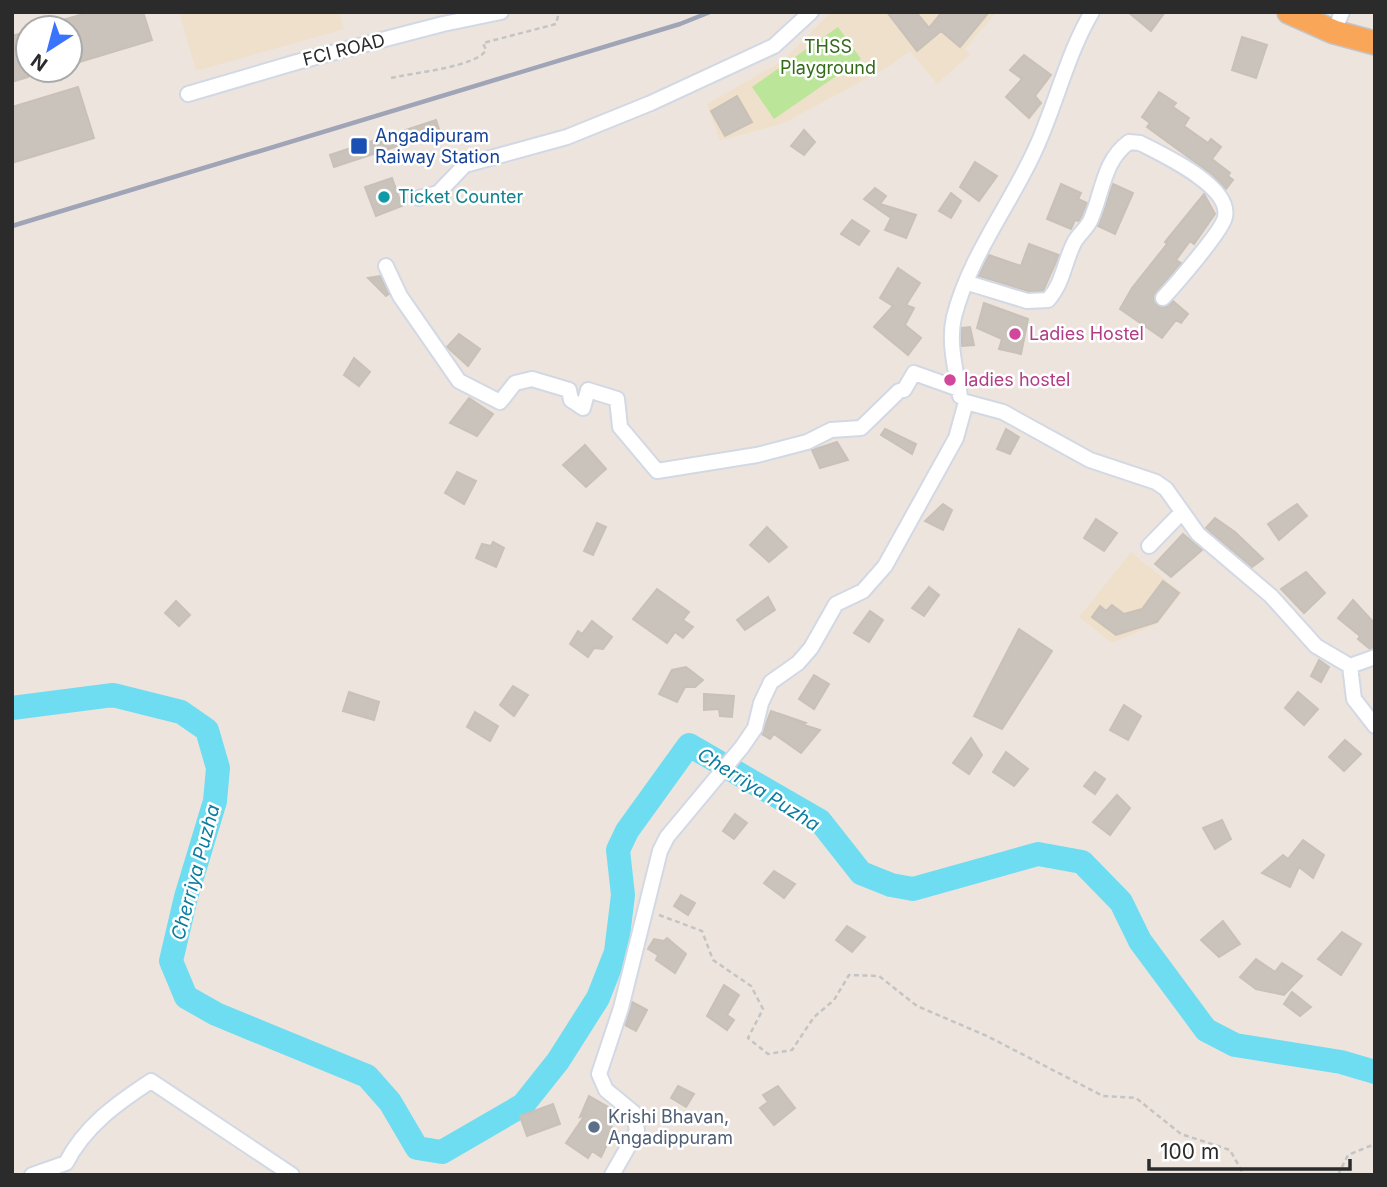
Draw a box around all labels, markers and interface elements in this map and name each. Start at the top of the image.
north arrow [14,14,84,84]
street label: FCI ROAD [301,29,387,70]
park label: THSS Playground [780,36,876,78]
text: N [27,49,52,76]
place label: Angadipuram Raiway Station [375,125,500,167]
marker: Angadipuram Raiway Station [349,136,369,156]
place label: Ticket Counter [398,186,524,207]
marker: Ticket Counter [376,189,392,205]
place label: Ladies Hostel [1029,323,1144,344]
marker: Ladies Hostel [1007,326,1023,342]
place label: ladies hostel [964,369,1070,390]
marker: ladies hostel [942,372,958,388]
water label: Cherriya Puzha [693,743,824,836]
water label: Cherriya Puzha [166,801,225,943]
place label: Krishi Bhavan, Angadippuram [608,1106,733,1148]
marker: Krishi Bhavan, Angadippuram [586,1119,602,1135]
scale bar [1149,1128,1350,1172]
text: 100 m [1160,1139,1219,1164]

